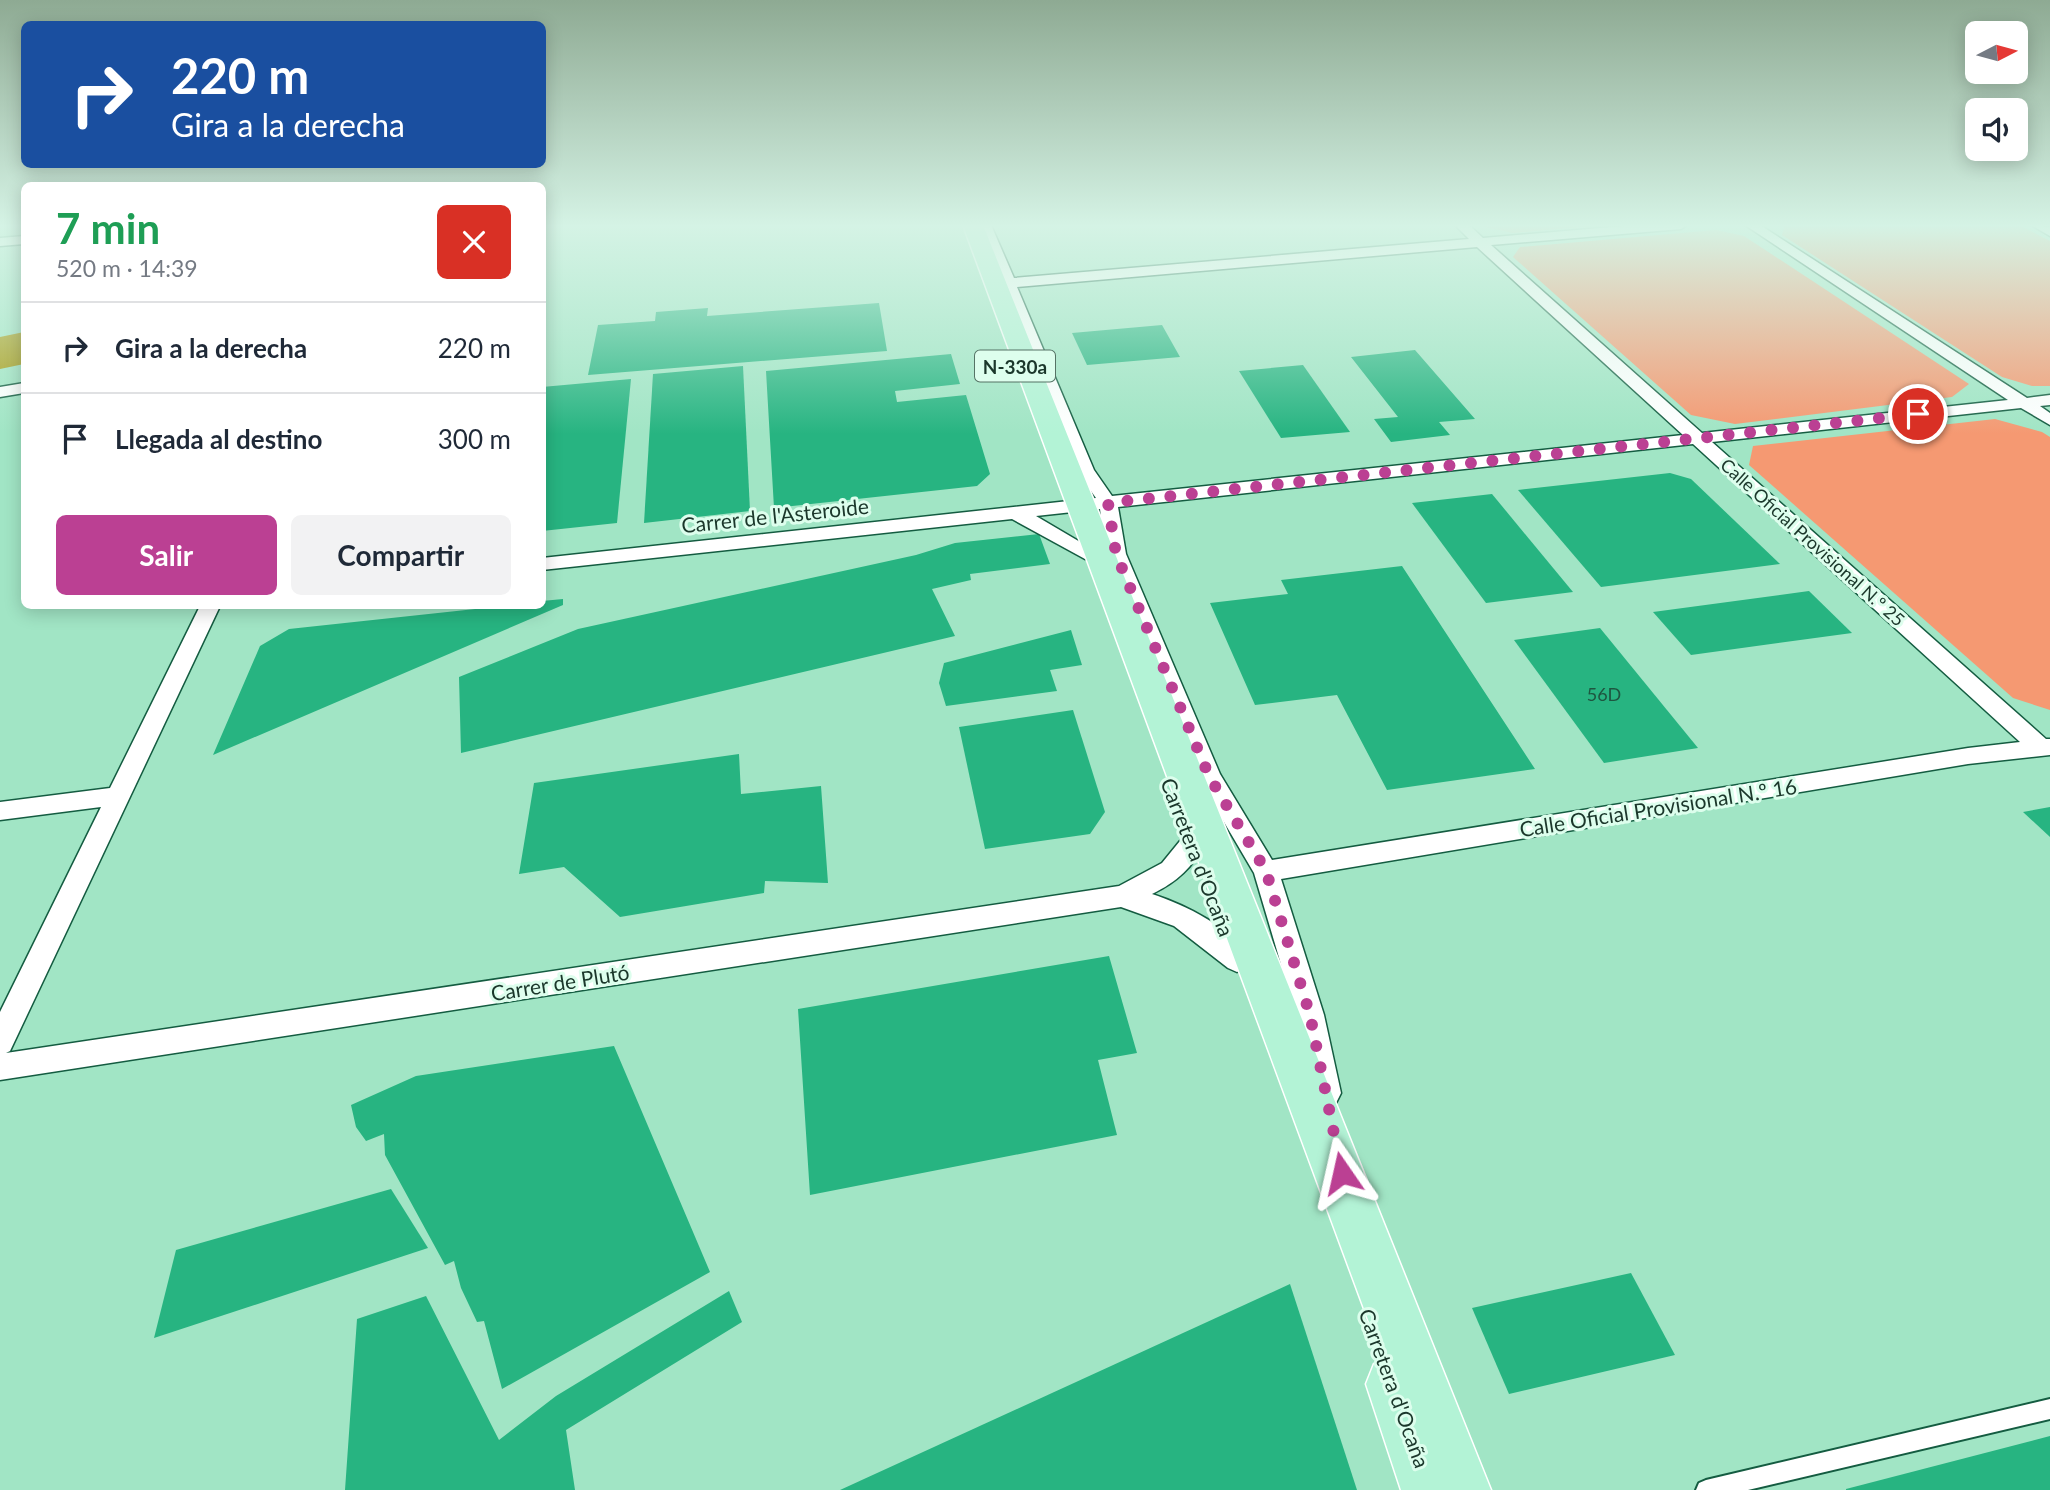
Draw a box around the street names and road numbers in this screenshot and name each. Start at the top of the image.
road number: N-330a [975,350,1055,382]
street label: Calle Oficial Provisional N.º 25 [1716,453,1910,631]
street label: Carrer de l'Asteroide [680,493,870,537]
street label: Calle Oficial Provisional N.º 16 [1518,773,1798,841]
street label: Carretera d'Ocaña [1156,774,1240,940]
street label: Carrer de Plutó [489,959,631,1005]
street label: Carretera d'Ocaña [1355,1305,1435,1471]

